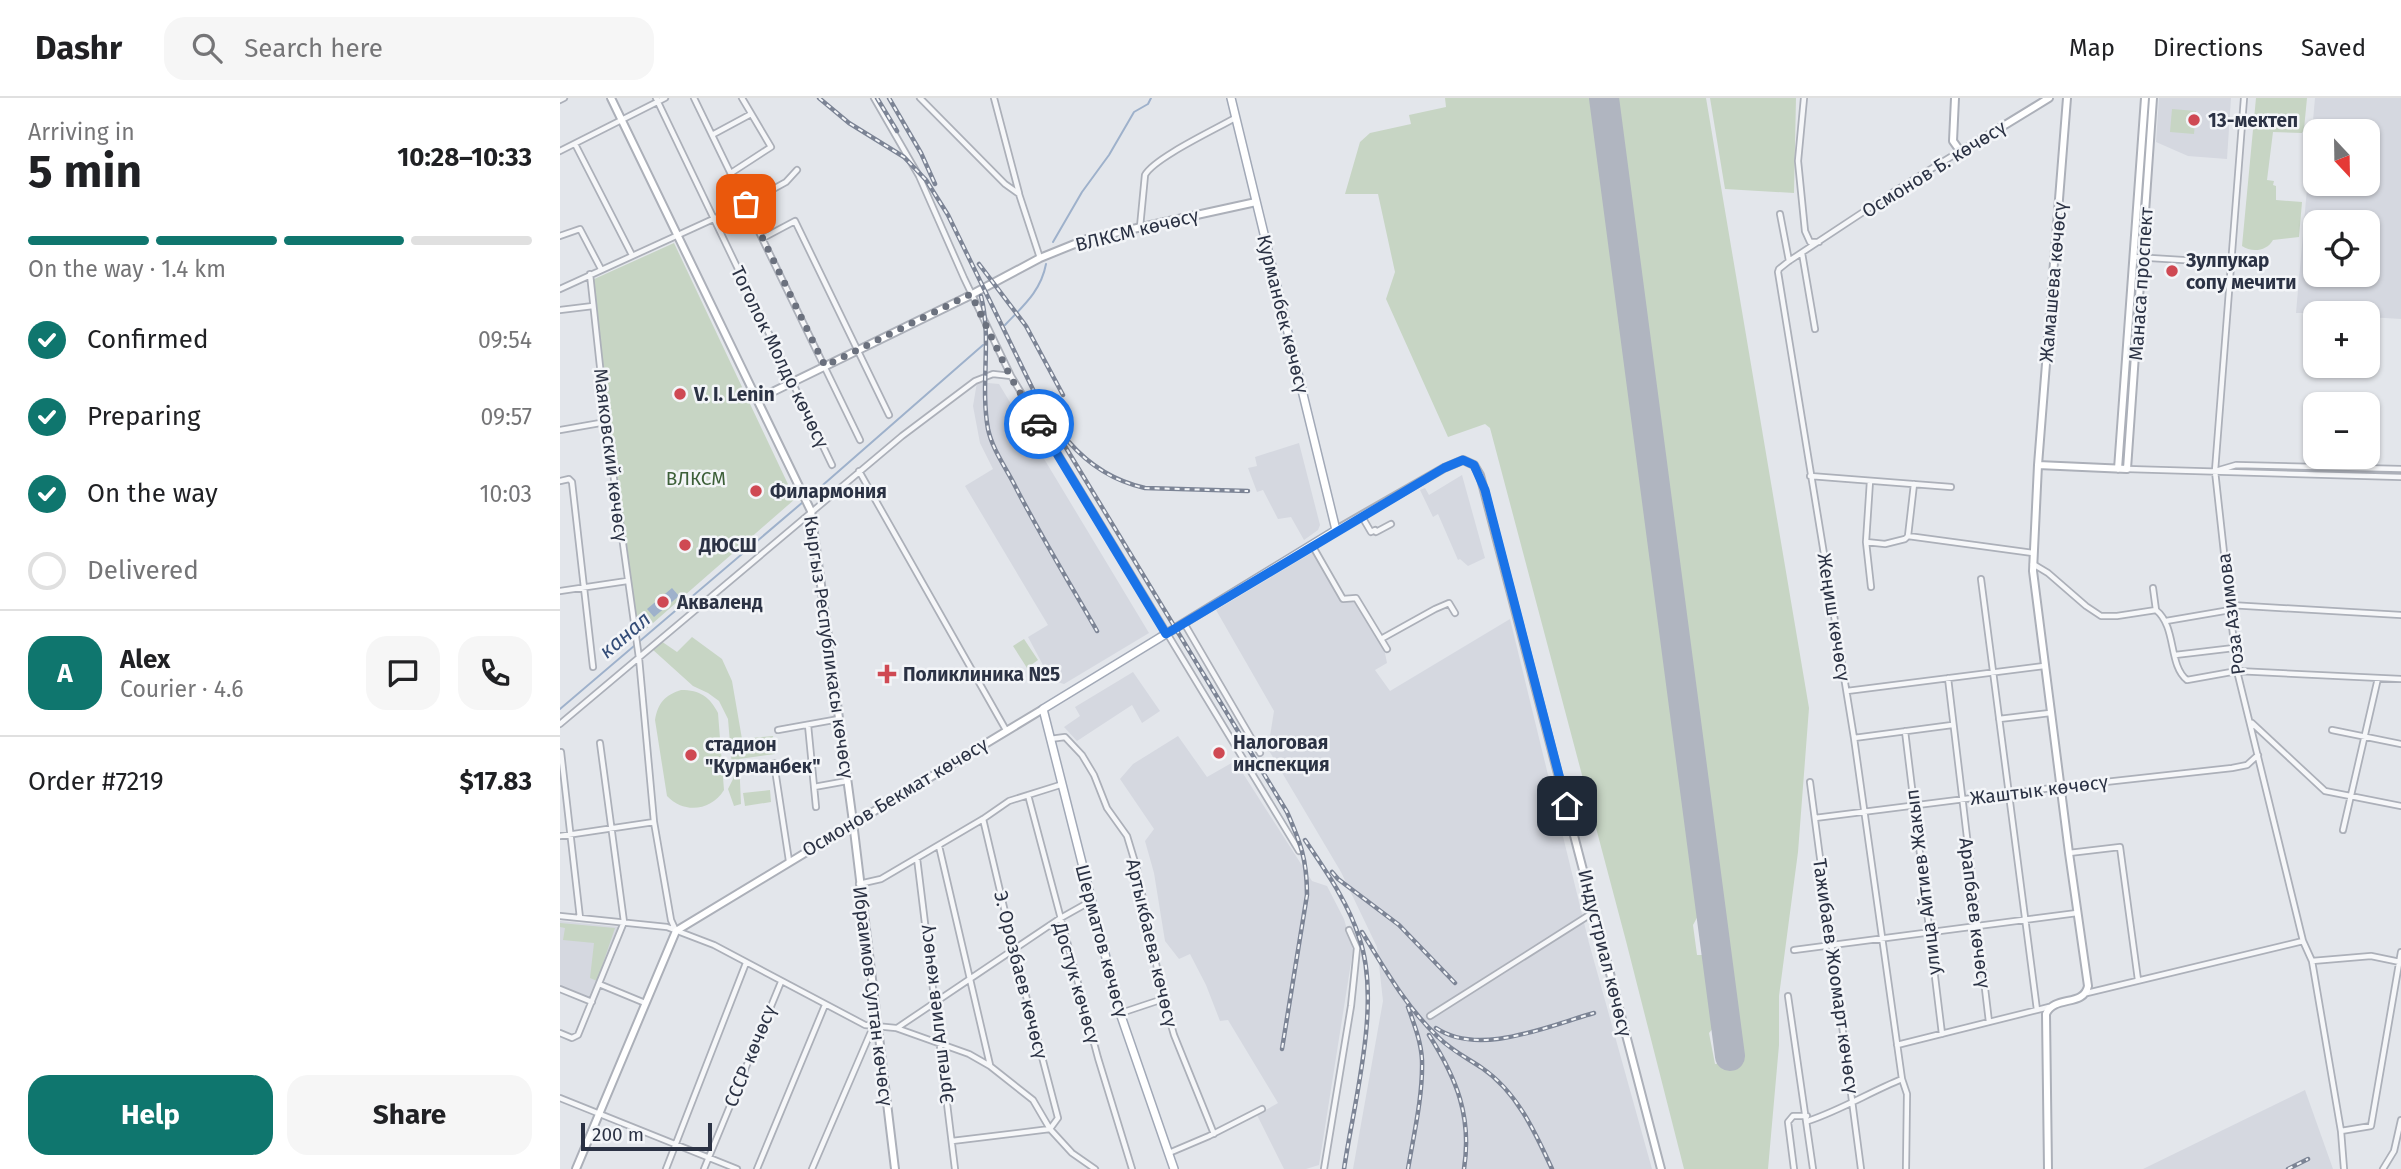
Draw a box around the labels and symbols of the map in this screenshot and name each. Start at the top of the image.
place label: 13-мектеп [2208,109,2298,132]
marker: 13-мектеп [2186,112,2202,128]
street label: Осмонов Б. көчөсү [1858,115,2011,223]
north arrow [2303,119,2380,196]
pin [716,174,776,234]
street label: Жамашева көчөсү [2035,200,2072,363]
street label: ВЛКСМ көчөсү [1073,203,1202,256]
street label: Манаса проспект [2124,206,2158,361]
street label: Курманбек көчөсү [1252,232,1314,397]
place label: Зулпукар сопу мечити [2185,249,2296,294]
street label: Тоголок Молдо көчөсү [726,262,834,452]
marker: Зулпукар сопу мечити [2164,263,2180,279]
street label: Маяковский көчөсү [589,367,633,544]
place label: V. I. Lenin [693,383,775,406]
marker: V. I. Lenin [672,386,688,402]
courier [1004,389,1074,459]
park label: ВЛКСМ [666,467,726,490]
place label: Филармония [770,480,887,503]
marker: Филармония [748,483,764,499]
street label: Кыргыз Республикасы көчөсү [799,514,859,781]
place label: ДЮСШ [698,534,757,557]
marker: ДЮСШ [677,537,693,553]
street label: Жеңиш көчөсү [1813,551,1856,683]
street label: Роза Азимова [2212,552,2250,676]
place label: Акваленд [676,591,763,614]
marker: Акваленд [655,594,671,610]
water label: канал [594,606,656,664]
place label: Поликлиника №5 [903,663,1060,686]
marker: Поликлиника №5 [877,664,897,684]
place label: Налоговая инспекция [1233,731,1330,776]
street label: Осмонов Бекмат көчөсү [798,732,993,862]
place label: стадион "Курманбек" [705,733,821,778]
marker: Налоговая инспекция [1211,745,1227,761]
marker: стадион "Курманбек" [683,747,699,763]
street label: Жаштык көчөсү [1969,770,2110,810]
pin [1537,776,1597,836]
street label: улица Айтиев Жакып [1900,788,1946,976]
street label: Арапбаев көчөсү [1954,836,1996,990]
street label: Артыкбаева көчөсү [1121,857,1183,1030]
street label: Тажибаев Жоомарт көчөсү [1808,857,1864,1096]
street label: Шерматов көчөсү [1070,862,1134,1021]
street label: Индустриал көчөсү [1573,867,1637,1040]
street label: Ибраимов Султан көчөсү [848,885,898,1108]
street label: Э. Орозбаев көчөсү [989,889,1053,1062]
street label: Достук көчөсү [1048,919,1106,1047]
street label: Эргеш Алиев көчөсү [914,923,958,1105]
street label: СССР көчөсү [719,1001,781,1110]
scale bar [581,1120,712,1152]

